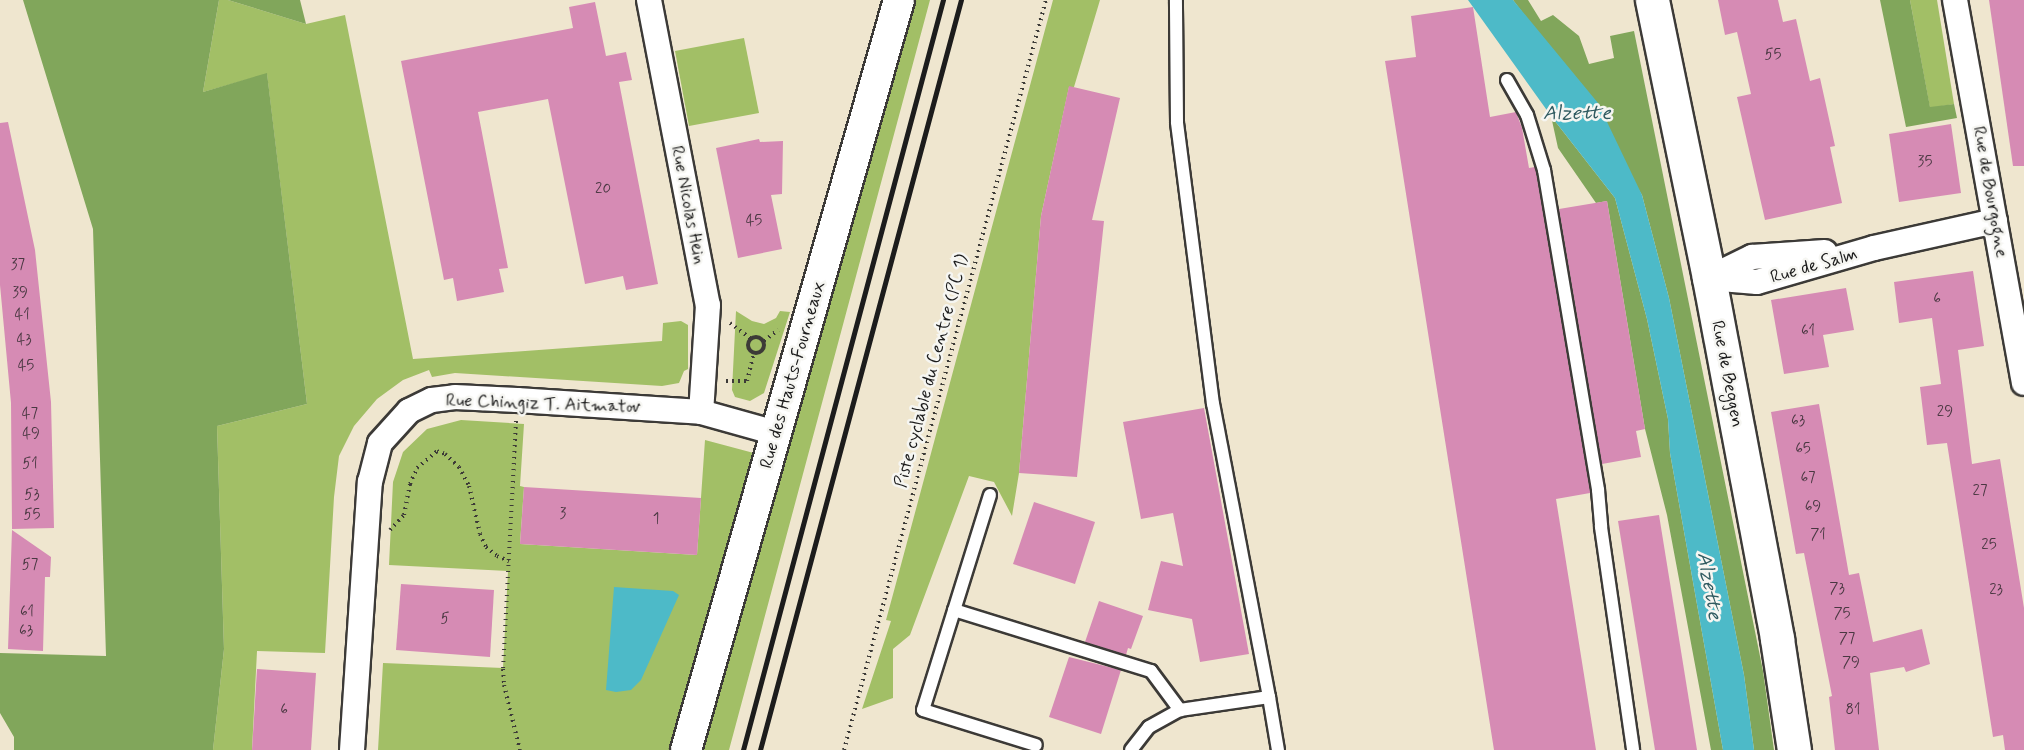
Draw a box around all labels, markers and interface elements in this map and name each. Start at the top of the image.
house number: 55 [1765,47,1781,65]
water label: Alzette [1543,101,1611,125]
street label: Rue de Bourgogne [1968,126,2012,258]
street label: Rue Nicolas Hein [666,142,710,268]
house number: 35 [1918,154,1932,172]
house number: 20 [595,181,611,199]
house number: 45 [746,213,762,231]
street label: Rue de Salm [1765,242,1863,290]
street label: Piste cyclable du Centre (PC 1) [891,254,973,488]
house number: 37 [11,257,25,275]
street label: Rue des Hauts-Fourneaux [756,281,830,469]
house number: 39 [12,285,28,303]
house number: 6 [1933,291,1941,309]
house number: 41 [14,307,30,325]
street label: Rue de Beggen [1706,319,1748,429]
house number: 61 [1801,323,1815,341]
house number: 43 [16,332,32,350]
house number: 45 [18,358,34,376]
street label: Rue Chingiz T. Aitmatov [446,390,640,418]
house number: 29 [1937,404,1953,422]
house number: 47 [22,406,38,424]
house number: 63 [1791,413,1805,431]
house number: 49 [22,426,40,444]
house number: 65 [1795,441,1811,459]
house number: 51 [22,456,38,474]
house number: 67 [1800,470,1816,488]
house number: 27 [1973,483,1987,501]
house number: 53 [24,487,40,505]
house number: 69 [1805,499,1821,517]
house number: 3 [560,506,566,524]
house number: 55 [24,507,40,525]
house number: 1 [653,511,659,529]
house number: 71 [1810,527,1826,545]
house number: 25 [1981,537,1997,555]
water label: Alzette [1691,550,1727,622]
house number: 57 [22,557,38,575]
house number: 73 [1829,581,1845,599]
house number: 23 [1989,582,2003,600]
house number: 61 [20,604,34,622]
house number: 75 [1833,606,1851,624]
house number: 5 [441,611,449,629]
house number: 63 [19,623,33,641]
house number: 77 [1839,631,1855,649]
house number: 79 [1842,655,1860,673]
house number: 6 [280,702,288,720]
house number: 81 [1846,702,1860,720]

